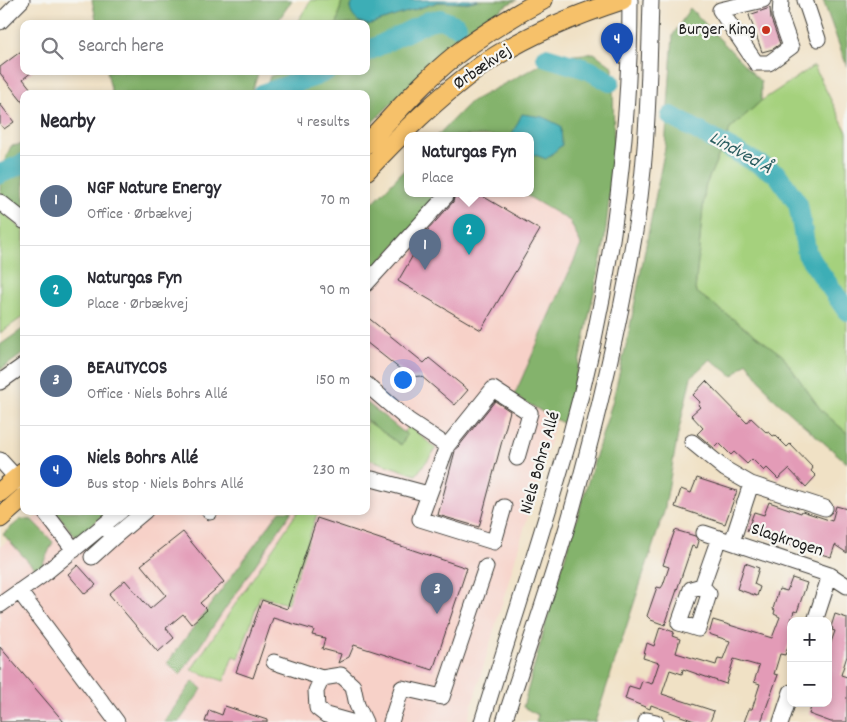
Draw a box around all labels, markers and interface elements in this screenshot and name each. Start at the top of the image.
place label: Burger King [679,18,756,43]
search box [20,20,370,75]
pin: 4 [601,23,633,64]
marker: Burger King [760,24,772,36]
icon: search [38,34,66,62]
text: Search here [78,34,164,61]
street label: Ørbækvej [449,39,517,97]
text: Nearby [40,108,95,138]
text: 4 results [297,111,350,134]
water label: Lindved Å [704,126,777,183]
popup [404,132,534,197]
text: Naturgas Fyn [421,140,517,167]
text: Place [421,167,454,190]
text: NGF Nature Energy [87,176,221,203]
text: 1 [54,189,58,212]
text: 70 m [320,189,350,212]
text: Office · Ørbækvej [87,203,192,226]
pin: 2 [453,214,485,255]
pin: 1 [409,229,441,270]
text: Naturgas Fyn [87,266,182,293]
text: 2 [53,279,60,302]
text: 90 m [319,279,350,302]
text: Place · Ørbækvej [87,293,188,316]
text: BEAUTYCOS [87,356,167,383]
your location [390,367,416,393]
text: 3 [52,369,60,392]
text: 150 m [316,369,350,392]
text: Office · Niels Bohrs Allé [87,383,228,406]
street label: Niels Bohrs Allé [514,409,568,517]
text: Niels Bohrs Allé [87,446,198,473]
text: 4 [53,459,59,482]
text: 230 m [313,459,350,482]
text: Bus stop · Niels Bohrs Allé [87,473,244,496]
street label: Slagkrogen [748,518,826,564]
pin: 3 [421,573,453,614]
map controls [787,617,832,707]
button: + [787,617,832,662]
button: − [787,662,832,707]

